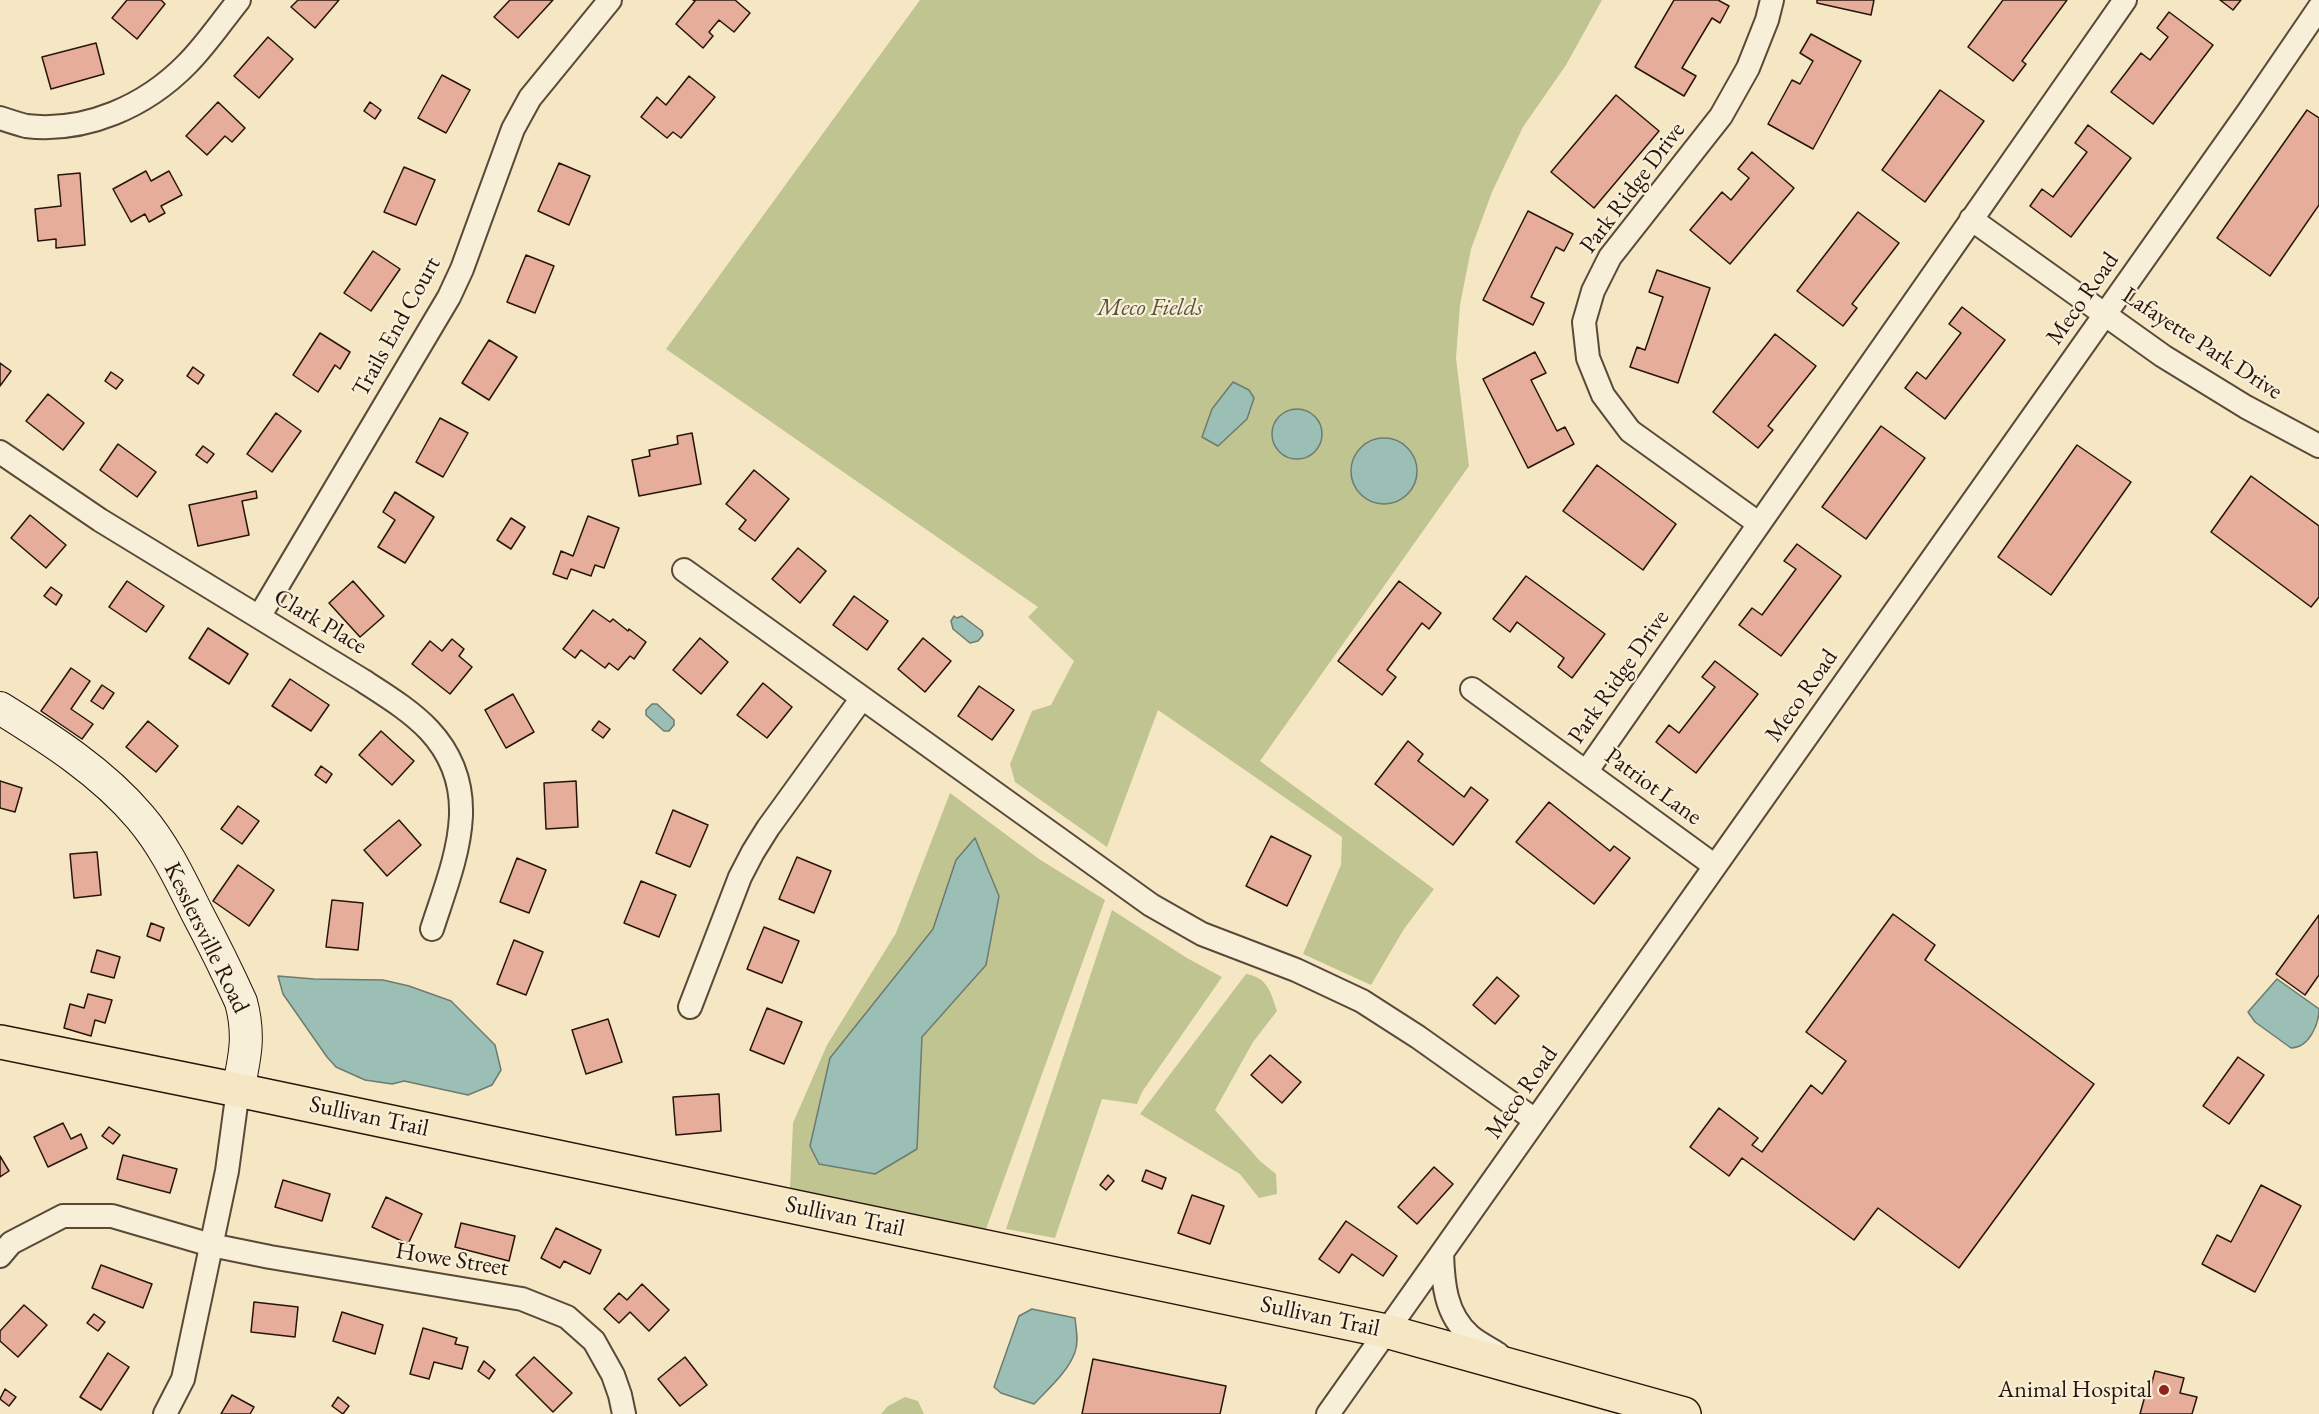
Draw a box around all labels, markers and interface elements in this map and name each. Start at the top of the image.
street label: Park Ridge Drive [1574,117,1692,259]
street label: Meco Road [2041,247,2125,351]
street label: Trails End Court [347,252,447,402]
street label: Lafayette Park Drive [2116,281,2288,407]
park label: Meco Fields [1097,294,1203,322]
street label: Clark Place [268,583,372,661]
street label: Park Ridge Drive [1562,605,1676,749]
street label: Meco Road [1760,644,1844,748]
street label: Patriot Lane [1599,742,1707,832]
street label: Kesslersville Road [157,858,255,1018]
street label: Meco Road [1480,1041,1564,1145]
street label: Sullivan Trail [307,1090,431,1144]
street label: Sullivan Trail [783,1190,907,1244]
street label: Howe Street [394,1237,510,1283]
street label: Sullivan Trail [1258,1290,1382,1344]
place label: Animal Hospital [1998,1376,2152,1404]
marker: Animal Hospital [2157,1383,2171,1397]

